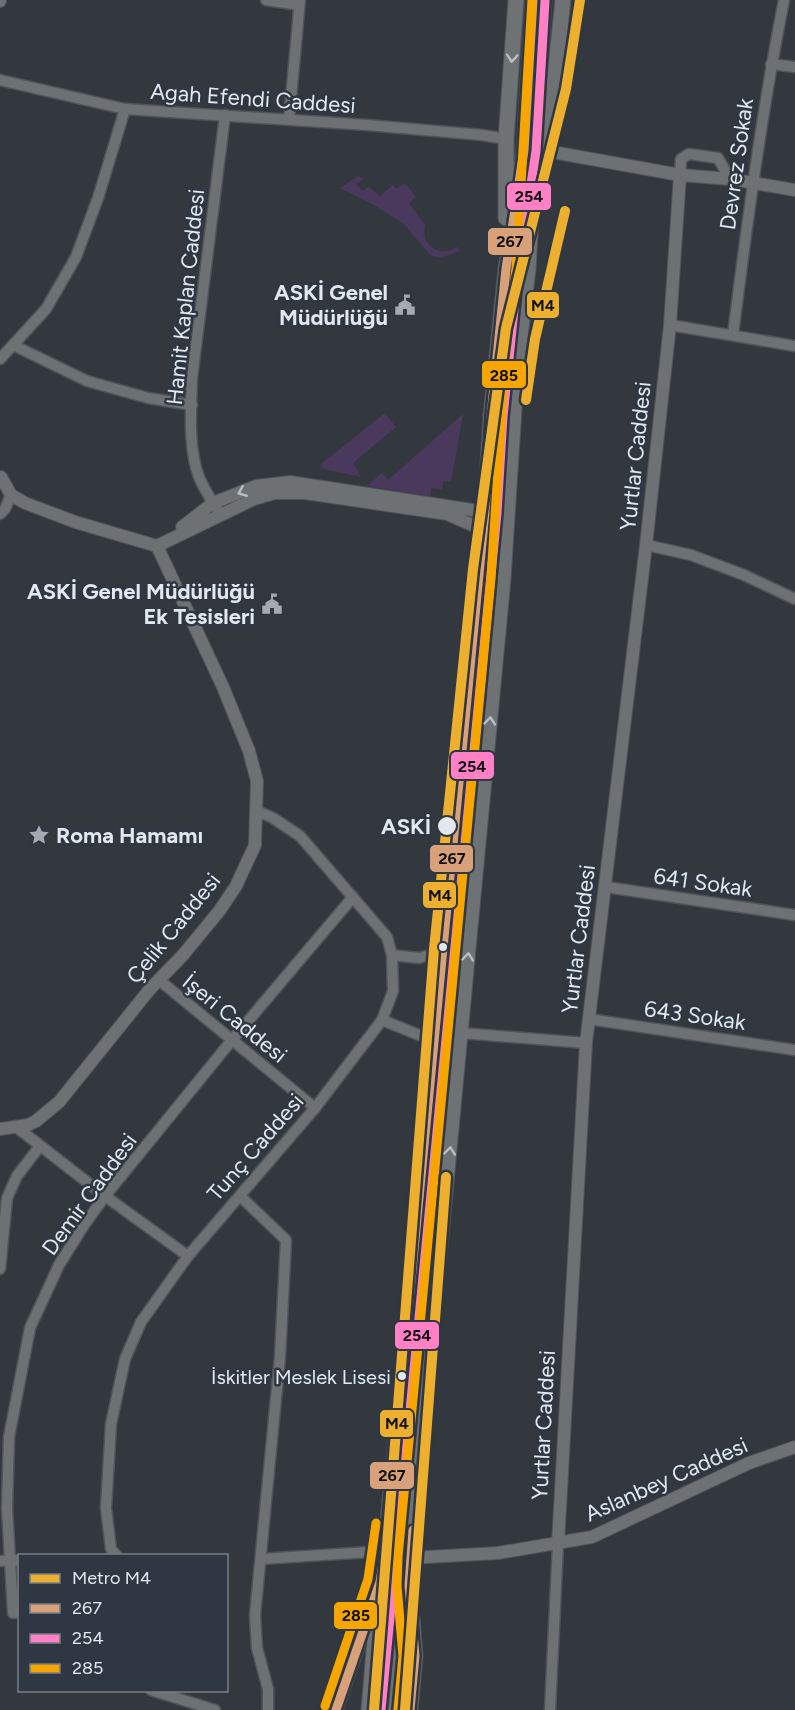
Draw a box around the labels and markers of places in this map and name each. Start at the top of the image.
place label: ASKİ Genel Müdürlüğü [274,279,388,331]
public building icon: ASKİ Genel Müdürlüğü [393,293,417,317]
place label: ASKİ Genel Müdürlüğü Ek Tesisleri [27,578,255,630]
public building icon: ASKİ Genel Müdürlüğü Ek Tesisleri [260,592,284,616]
place label: ASKİ [381,813,431,840]
marker: ASKİ [436,815,458,837]
place label: Roma Hamamı [56,822,203,849]
place icon: Roma Hamamı [27,823,51,847]
unlabelled marker [437,941,449,953]
place label: İskitler Meslek Lisesi [211,1365,391,1389]
marker: İskitler Meslek Lisesi [396,1370,408,1382]

